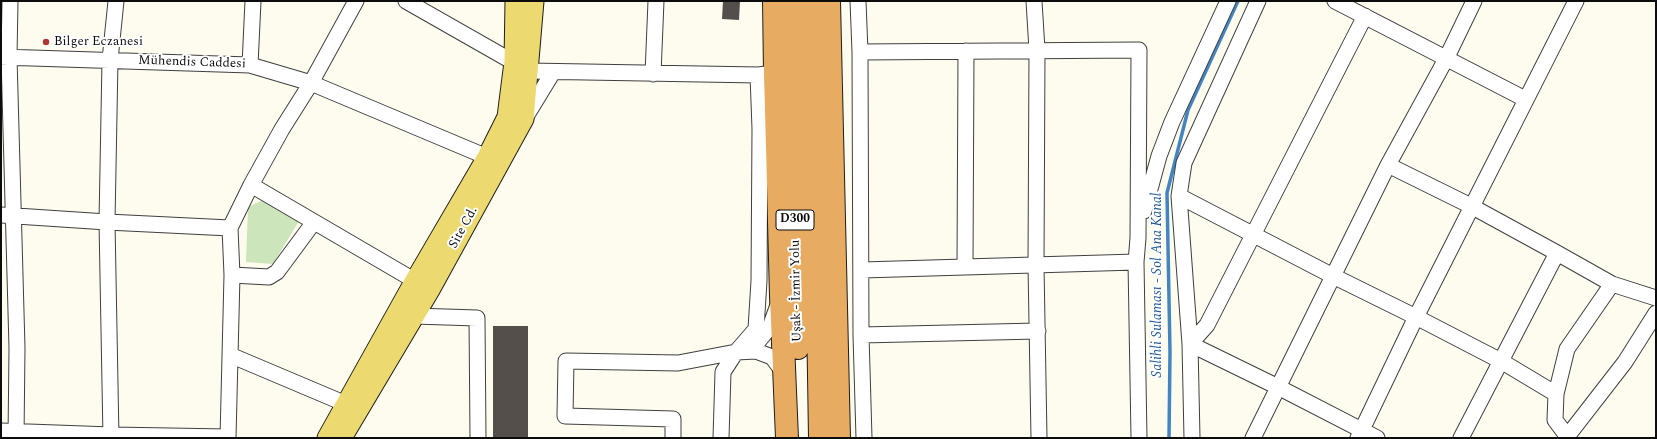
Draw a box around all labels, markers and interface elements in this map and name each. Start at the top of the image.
place label: Bilger Eczanesi [54,34,143,50]
marker: Bilger Eczanesi [41,37,51,47]
street label: Mühendis Caddesi [138,53,246,73]
water label: Salihli Sulaması - Sol Ana Kanal [1150,193,1166,377]
street label: Site Cd. [446,205,482,251]
road number: D300 [776,210,814,230]
street label: Uşak - İzmir Yolu [788,240,806,342]

